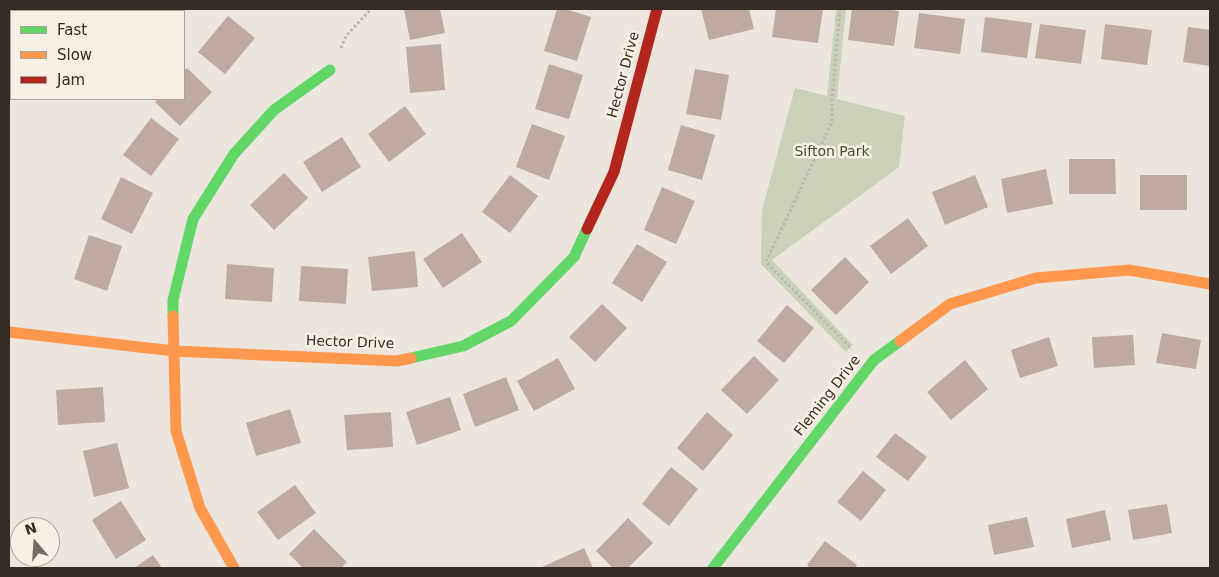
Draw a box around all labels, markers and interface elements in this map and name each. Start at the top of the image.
legend [10,10,185,100]
text: Fast [57,21,87,39]
street label: Hector Drive [604,30,644,120]
text: Slow [57,46,92,64]
text: Jam [57,71,85,89]
park label: Sifton Park [794,144,870,160]
street label: Hector Drive [306,333,394,353]
street label: Fleming Drive [791,352,865,440]
north arrow [10,517,60,567]
text: N [23,519,39,538]

